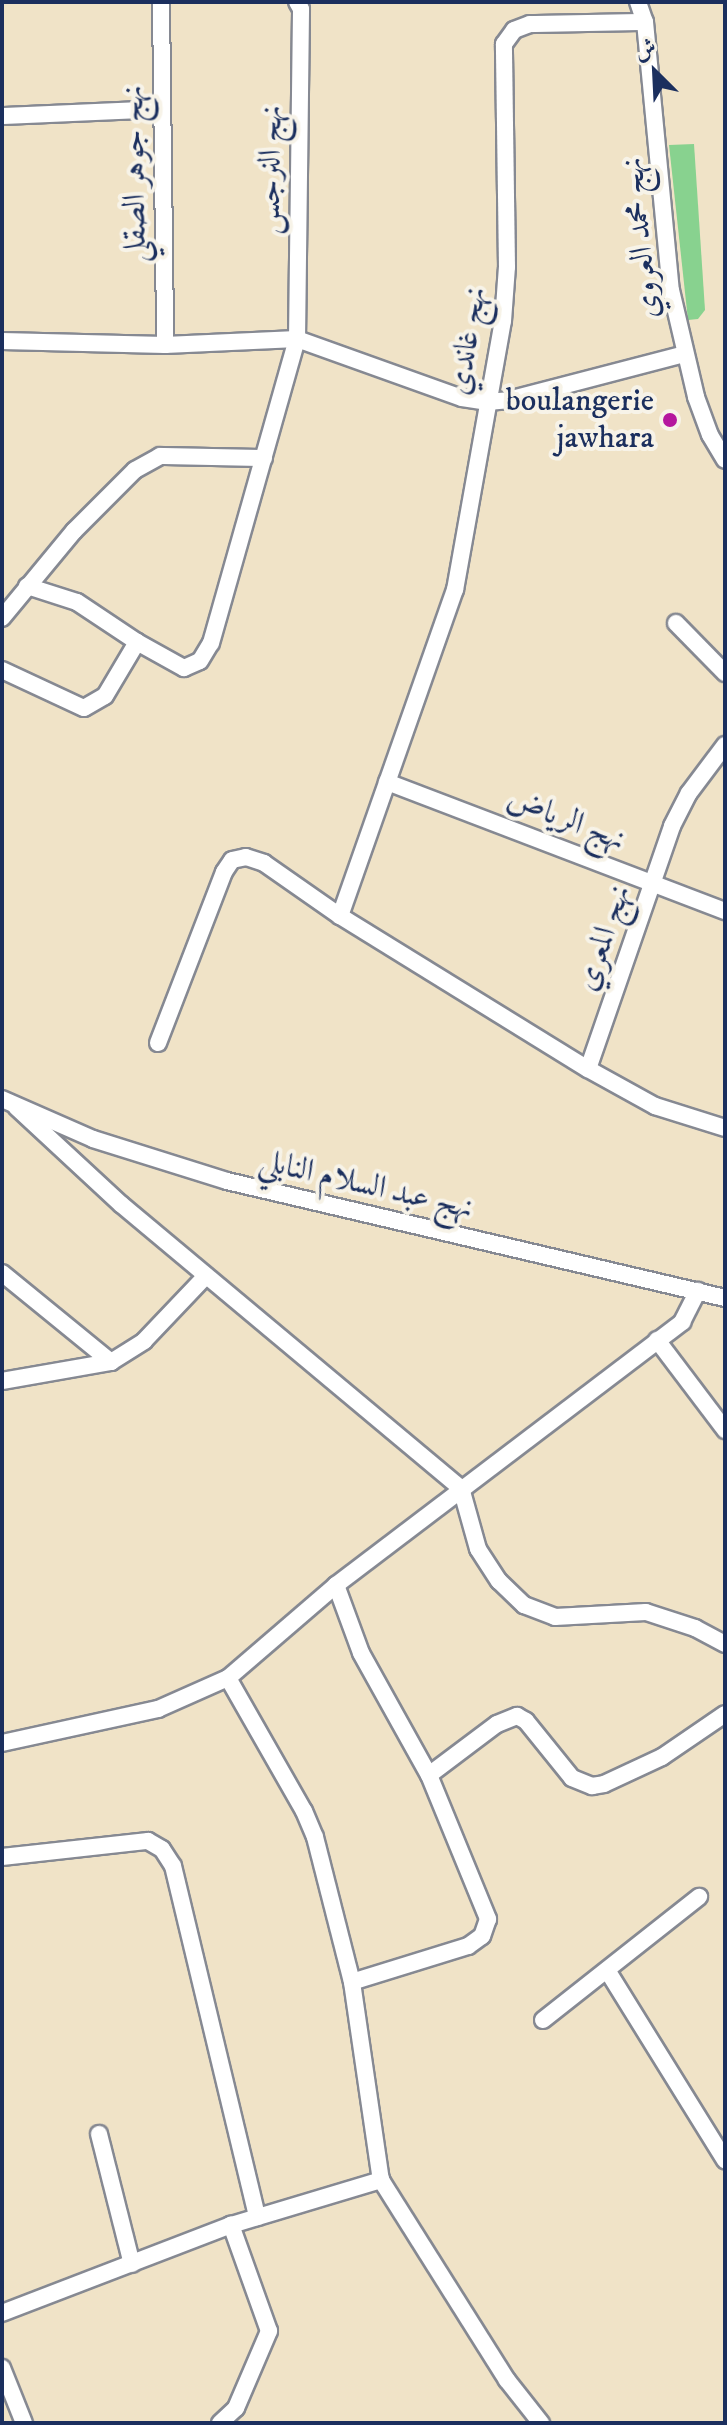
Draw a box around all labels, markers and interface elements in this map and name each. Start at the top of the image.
north arrow [615,32,695,112]
text: ش [630,33,660,66]
street label: نهج جوهر الصقلي [114,85,156,263]
street label: نهج النرجس [251,105,291,235]
street label: نهج محمد العروي [613,155,669,321]
street label: نهج غاندي [440,284,496,398]
place label: boulangerie jawhara [506,383,654,458]
marker: boulangerie jawhara [661,411,679,429]
street label: نهج الرياض [501,780,631,860]
street label: نهج المعري [568,880,640,996]
street label: نهج عبد السلام النابلي [255,1142,477,1228]

